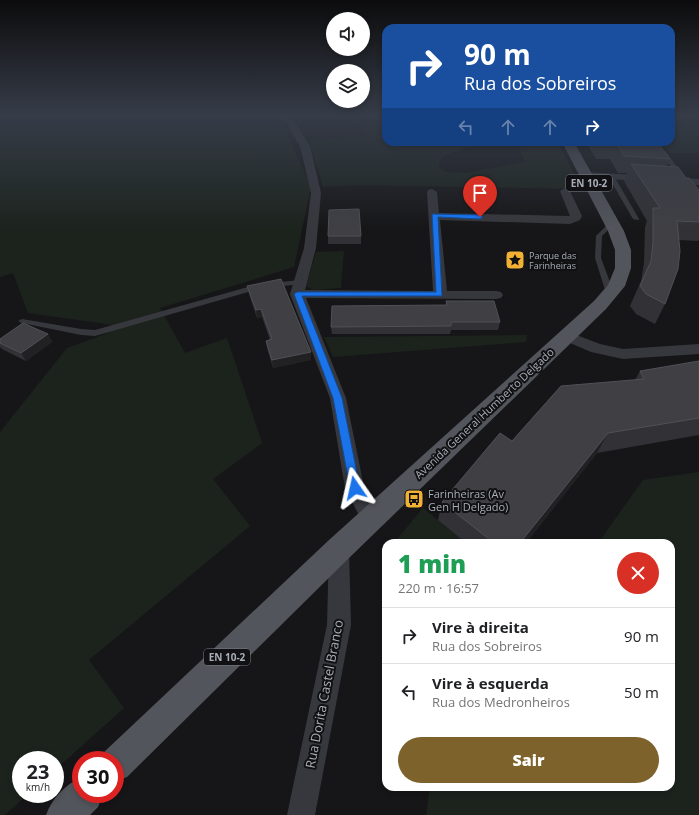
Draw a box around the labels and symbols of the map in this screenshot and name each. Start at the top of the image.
road number: EN 10-2 [566,175,612,191]
pin [463,176,497,217]
place icon: Parque das Farinheiras [504,249,526,271]
place label: Parque das Farinheiras [529,249,576,272]
street label: Avenida General Humberto Delgado [411,344,557,482]
position arrow [334,467,376,509]
place label: Farinheiras (Av Gen H Delgado) [428,486,508,514]
bus stop icon: Farinheiras (Av Gen H Delgado) [403,488,425,510]
street label: Rua Dorita Castel Branco [301,618,347,770]
road number: EN 10-2 [204,649,250,665]
speed limit sign: 30 [72,751,124,803]

